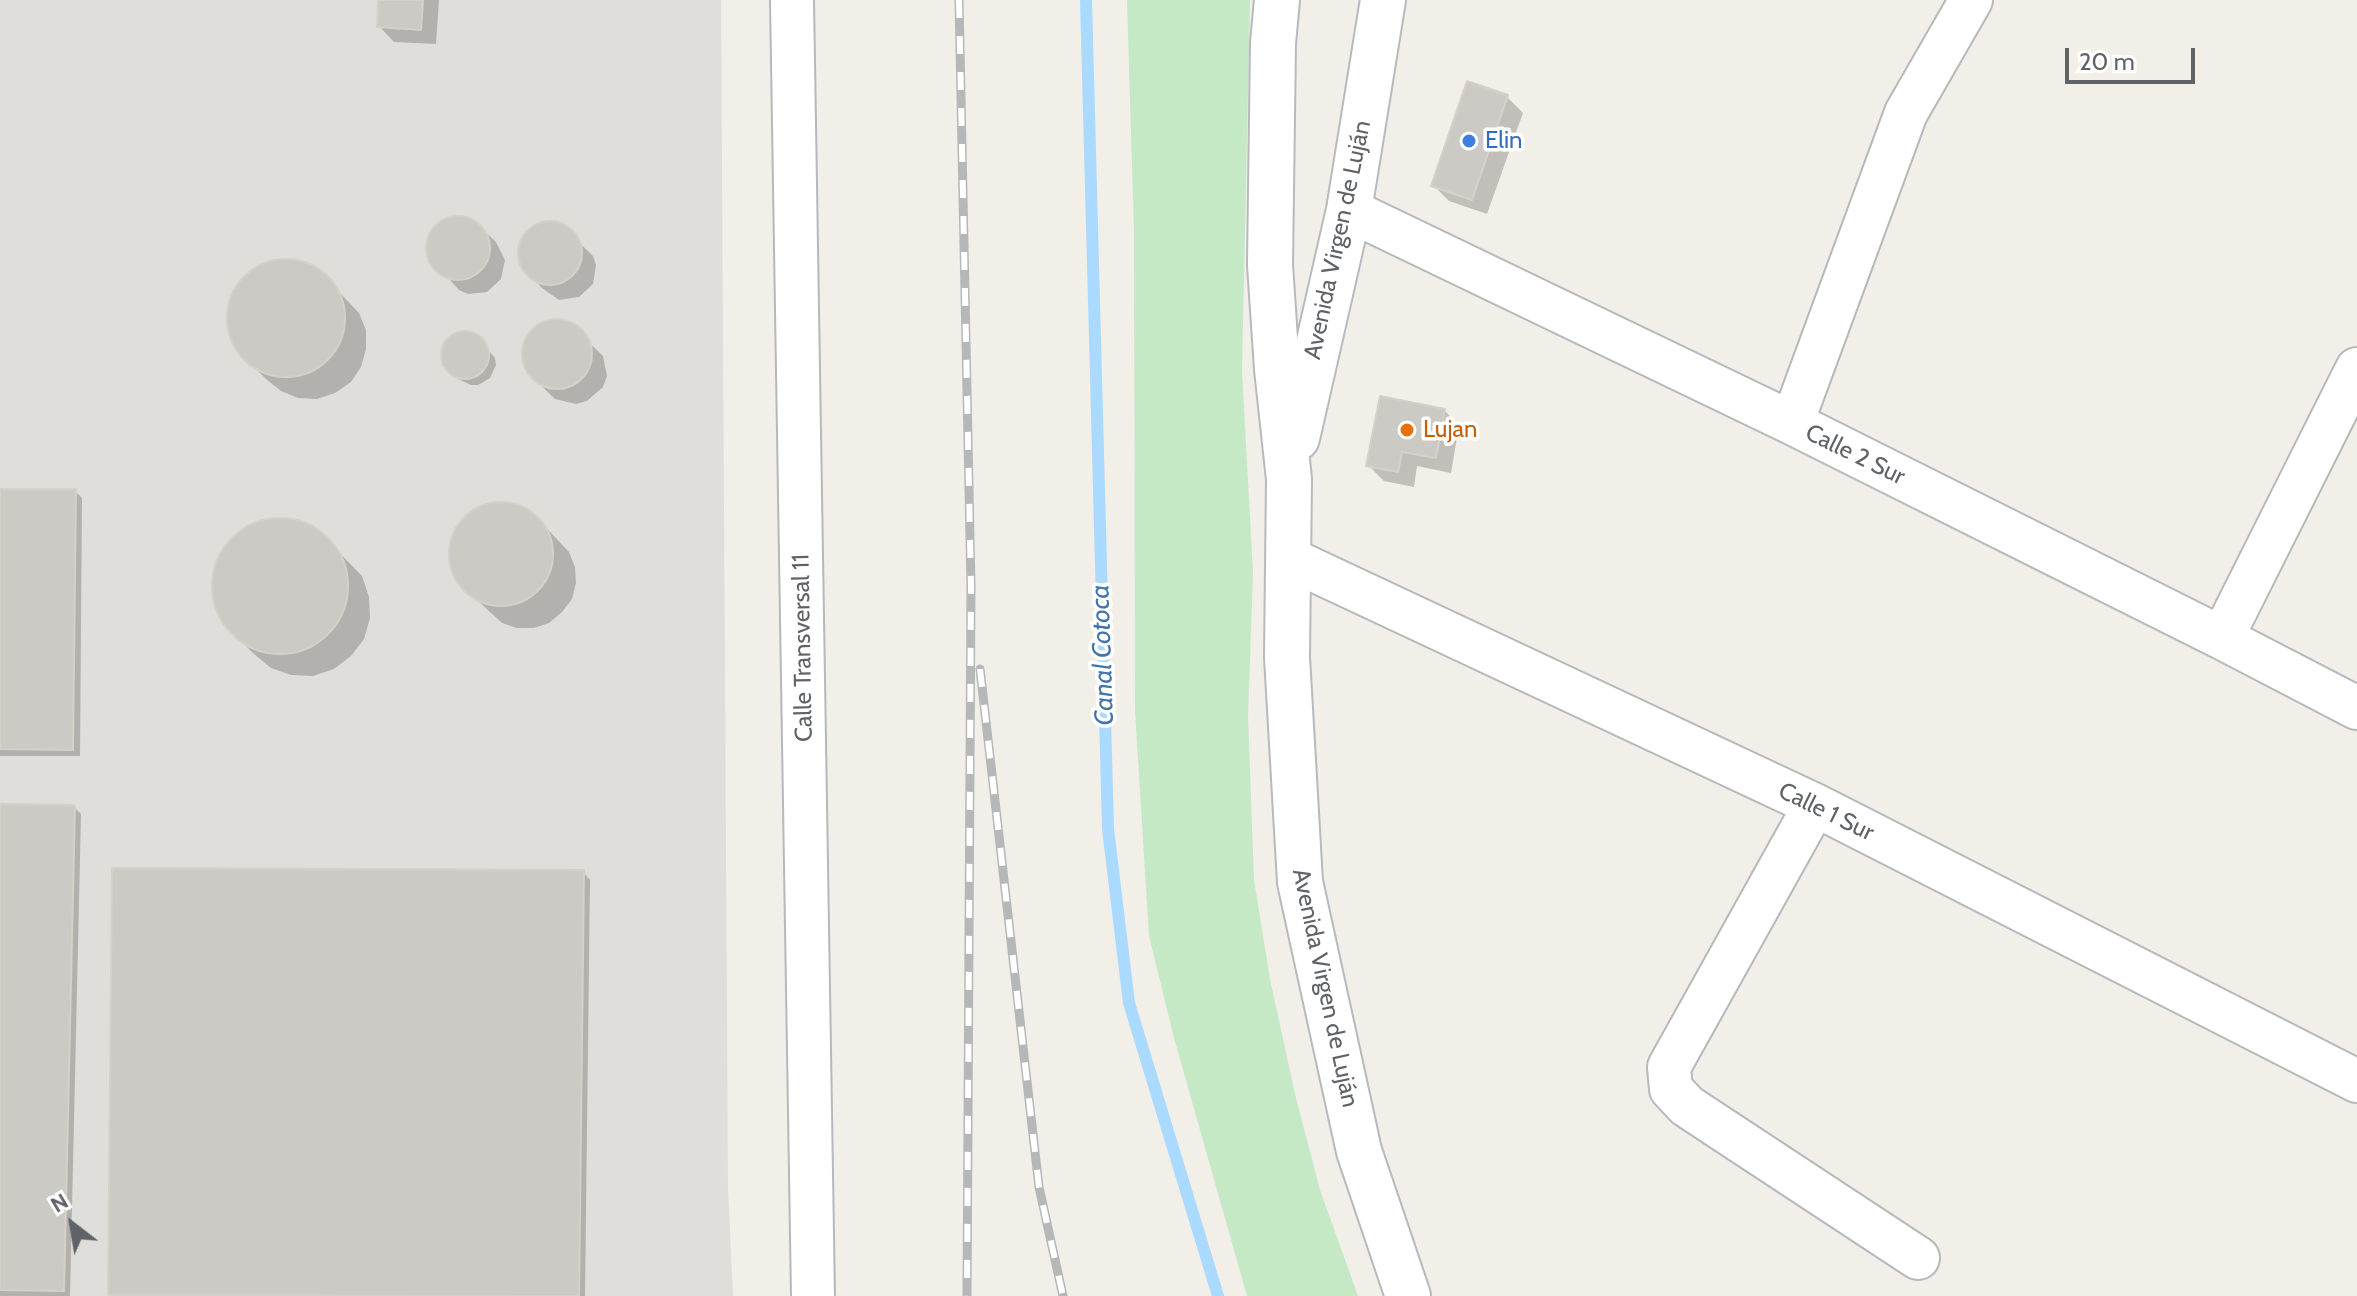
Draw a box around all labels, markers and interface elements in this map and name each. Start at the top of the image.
scale bar [2069,32,2199,82]
text: 20 m [2079,47,2135,76]
street label: Avenida Virgen de Luján [1299,118,1377,362]
place label: Elin [1485,127,1522,155]
marker: Elin [1460,132,1478,150]
place label: Lujan [1423,416,1477,444]
street label: Calle 2 Sur [1801,419,1909,491]
marker: Lujan [1398,421,1416,439]
street label: Calle Transversal 11 [787,554,819,742]
water label: Canal Cotoca [1085,584,1121,726]
street label: Calle 1 Sur [1774,777,1878,847]
street label: Avenida Virgen de Luján [1286,866,1364,1110]
north arrow [32,1184,112,1264]
text: N [46,1187,73,1219]

